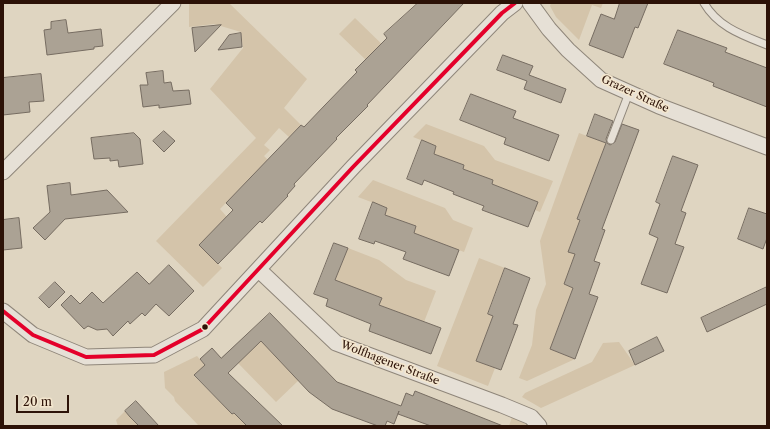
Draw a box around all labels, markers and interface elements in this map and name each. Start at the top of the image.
street label: Grazer Straße [599,73,671,115]
unlabelled marker [200,322,210,332]
street label: Wolfhagener Straße [339,338,441,388]
scale bar [18,387,71,413]
text: 20 m [23,394,52,409]

